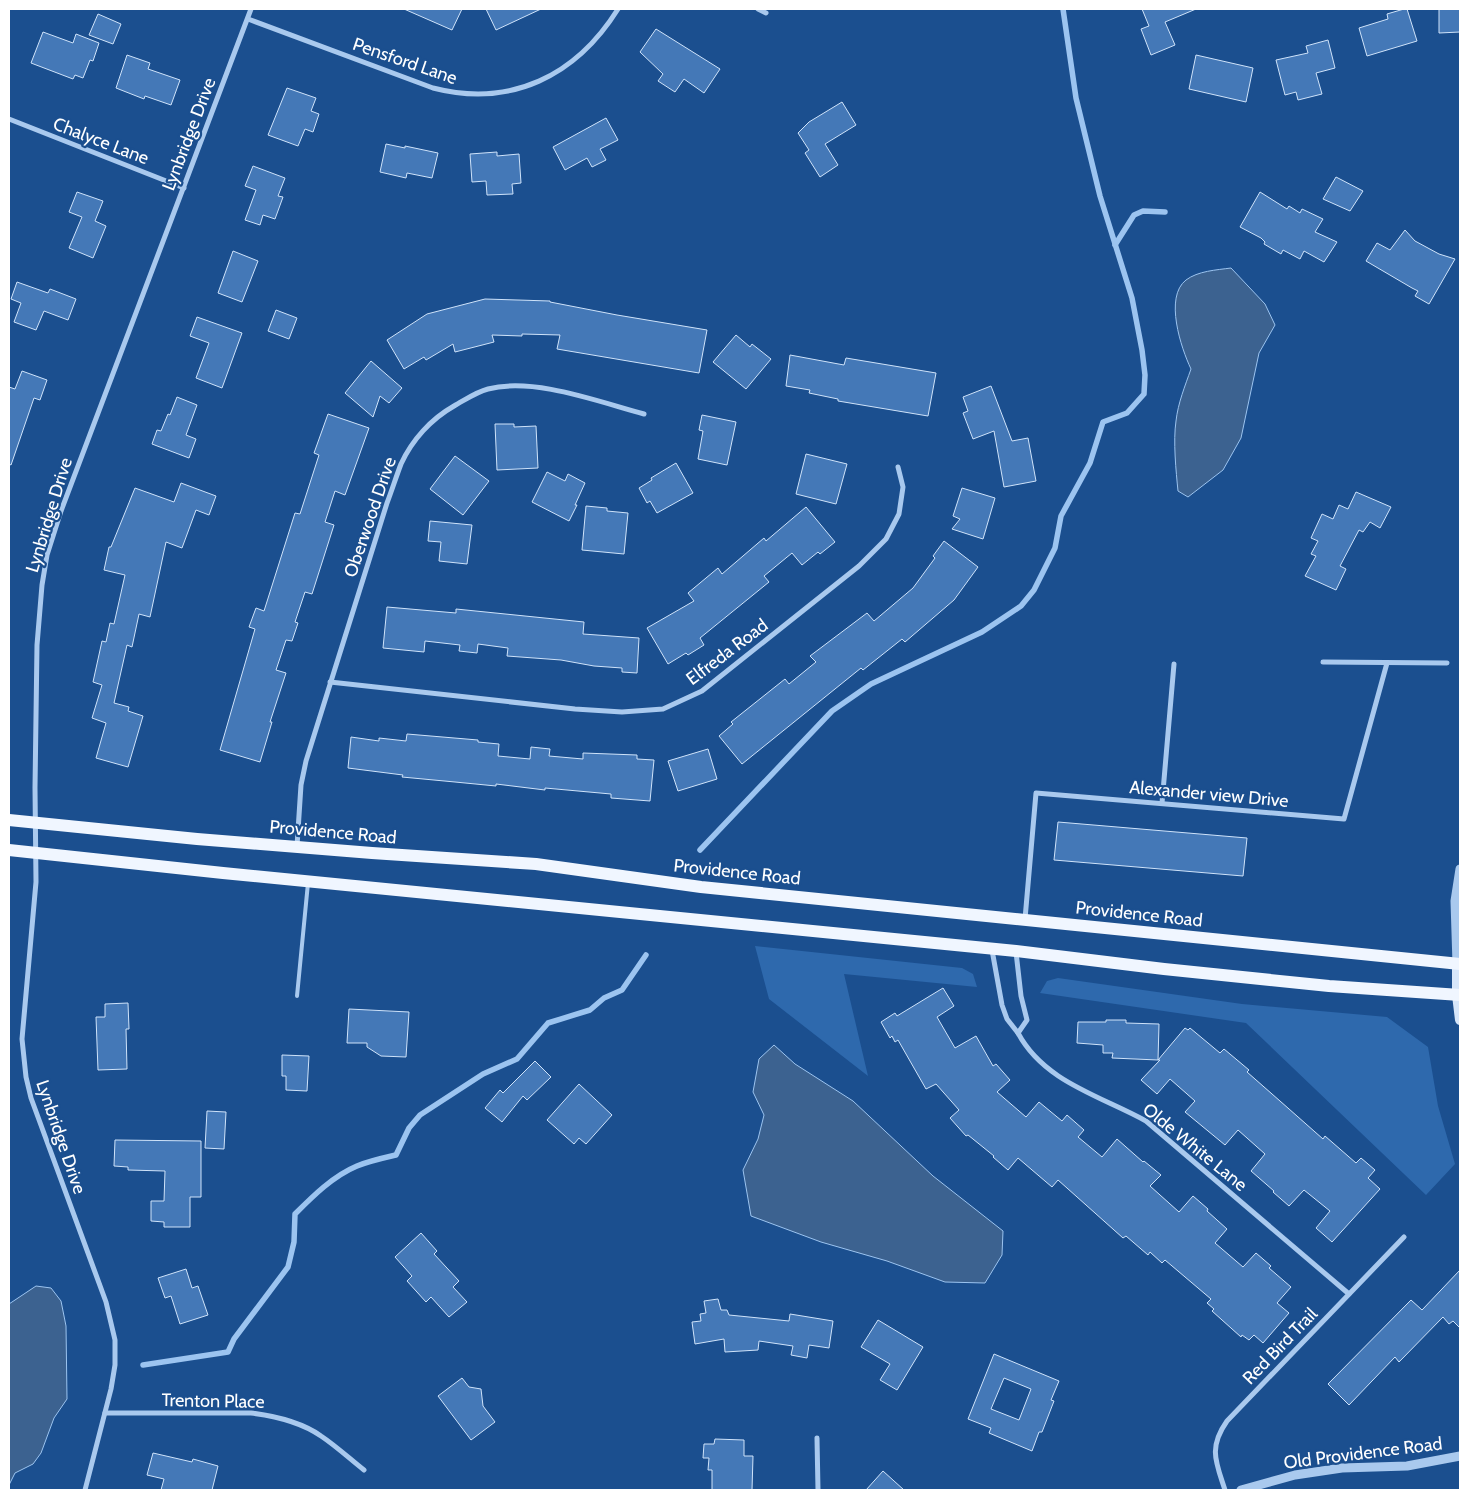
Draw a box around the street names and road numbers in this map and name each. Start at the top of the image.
street label: Pensford Lane [350,33,460,89]
street label: Lynbridge Drive [157,75,221,193]
street label: Chalyce Lane [50,113,152,169]
street label: Oberwood Drive [339,454,401,580]
street label: Lynbridge Drive [21,455,77,575]
street label: Elfreda Road [682,614,772,690]
street label: Alexander view Drive [1128,776,1290,812]
street label: Providence Road [268,815,398,849]
street label: Providence Road [672,854,802,890]
street label: Providence Road [1074,896,1204,932]
street label: Lynbridge Drive [31,1077,91,1197]
street label: Olde White Lane [1138,1098,1252,1196]
street label: Red Bird Trail [1238,1303,1322,1389]
street label: Trenton Place [161,1389,265,1413]
street label: Old Providence Road [1282,1432,1444,1474]

